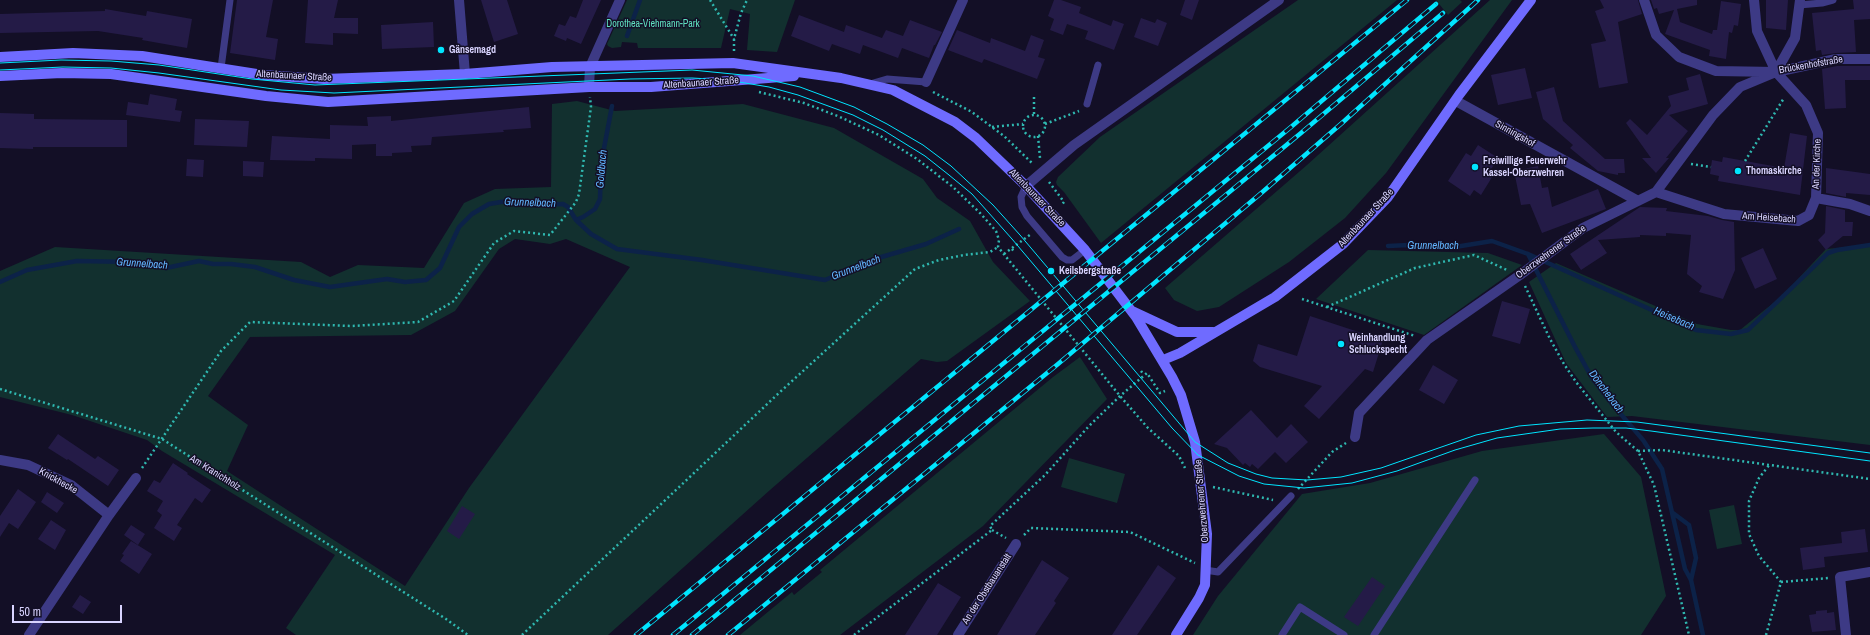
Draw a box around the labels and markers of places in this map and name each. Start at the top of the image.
place label: Gänsemagd [449,44,496,56]
marker: Gänsemagd [436,45,446,55]
place label: Freiwillige Feuerwehr Kassel-Oberzwehren [1483,155,1566,178]
marker: Freiwillige Feuerwehr Kassel-Oberzwehren [1470,162,1480,172]
place label: Thomaskirche [1746,165,1802,177]
marker: Thomaskirche [1733,166,1743,176]
place label: Keilsbergstraße [1059,265,1121,277]
marker: Keilsbergstraße [1046,266,1056,276]
place label: Weinhandlung Schluckspecht [1349,332,1407,356]
marker: Weinhandlung Schluckspecht [1336,339,1346,349]

